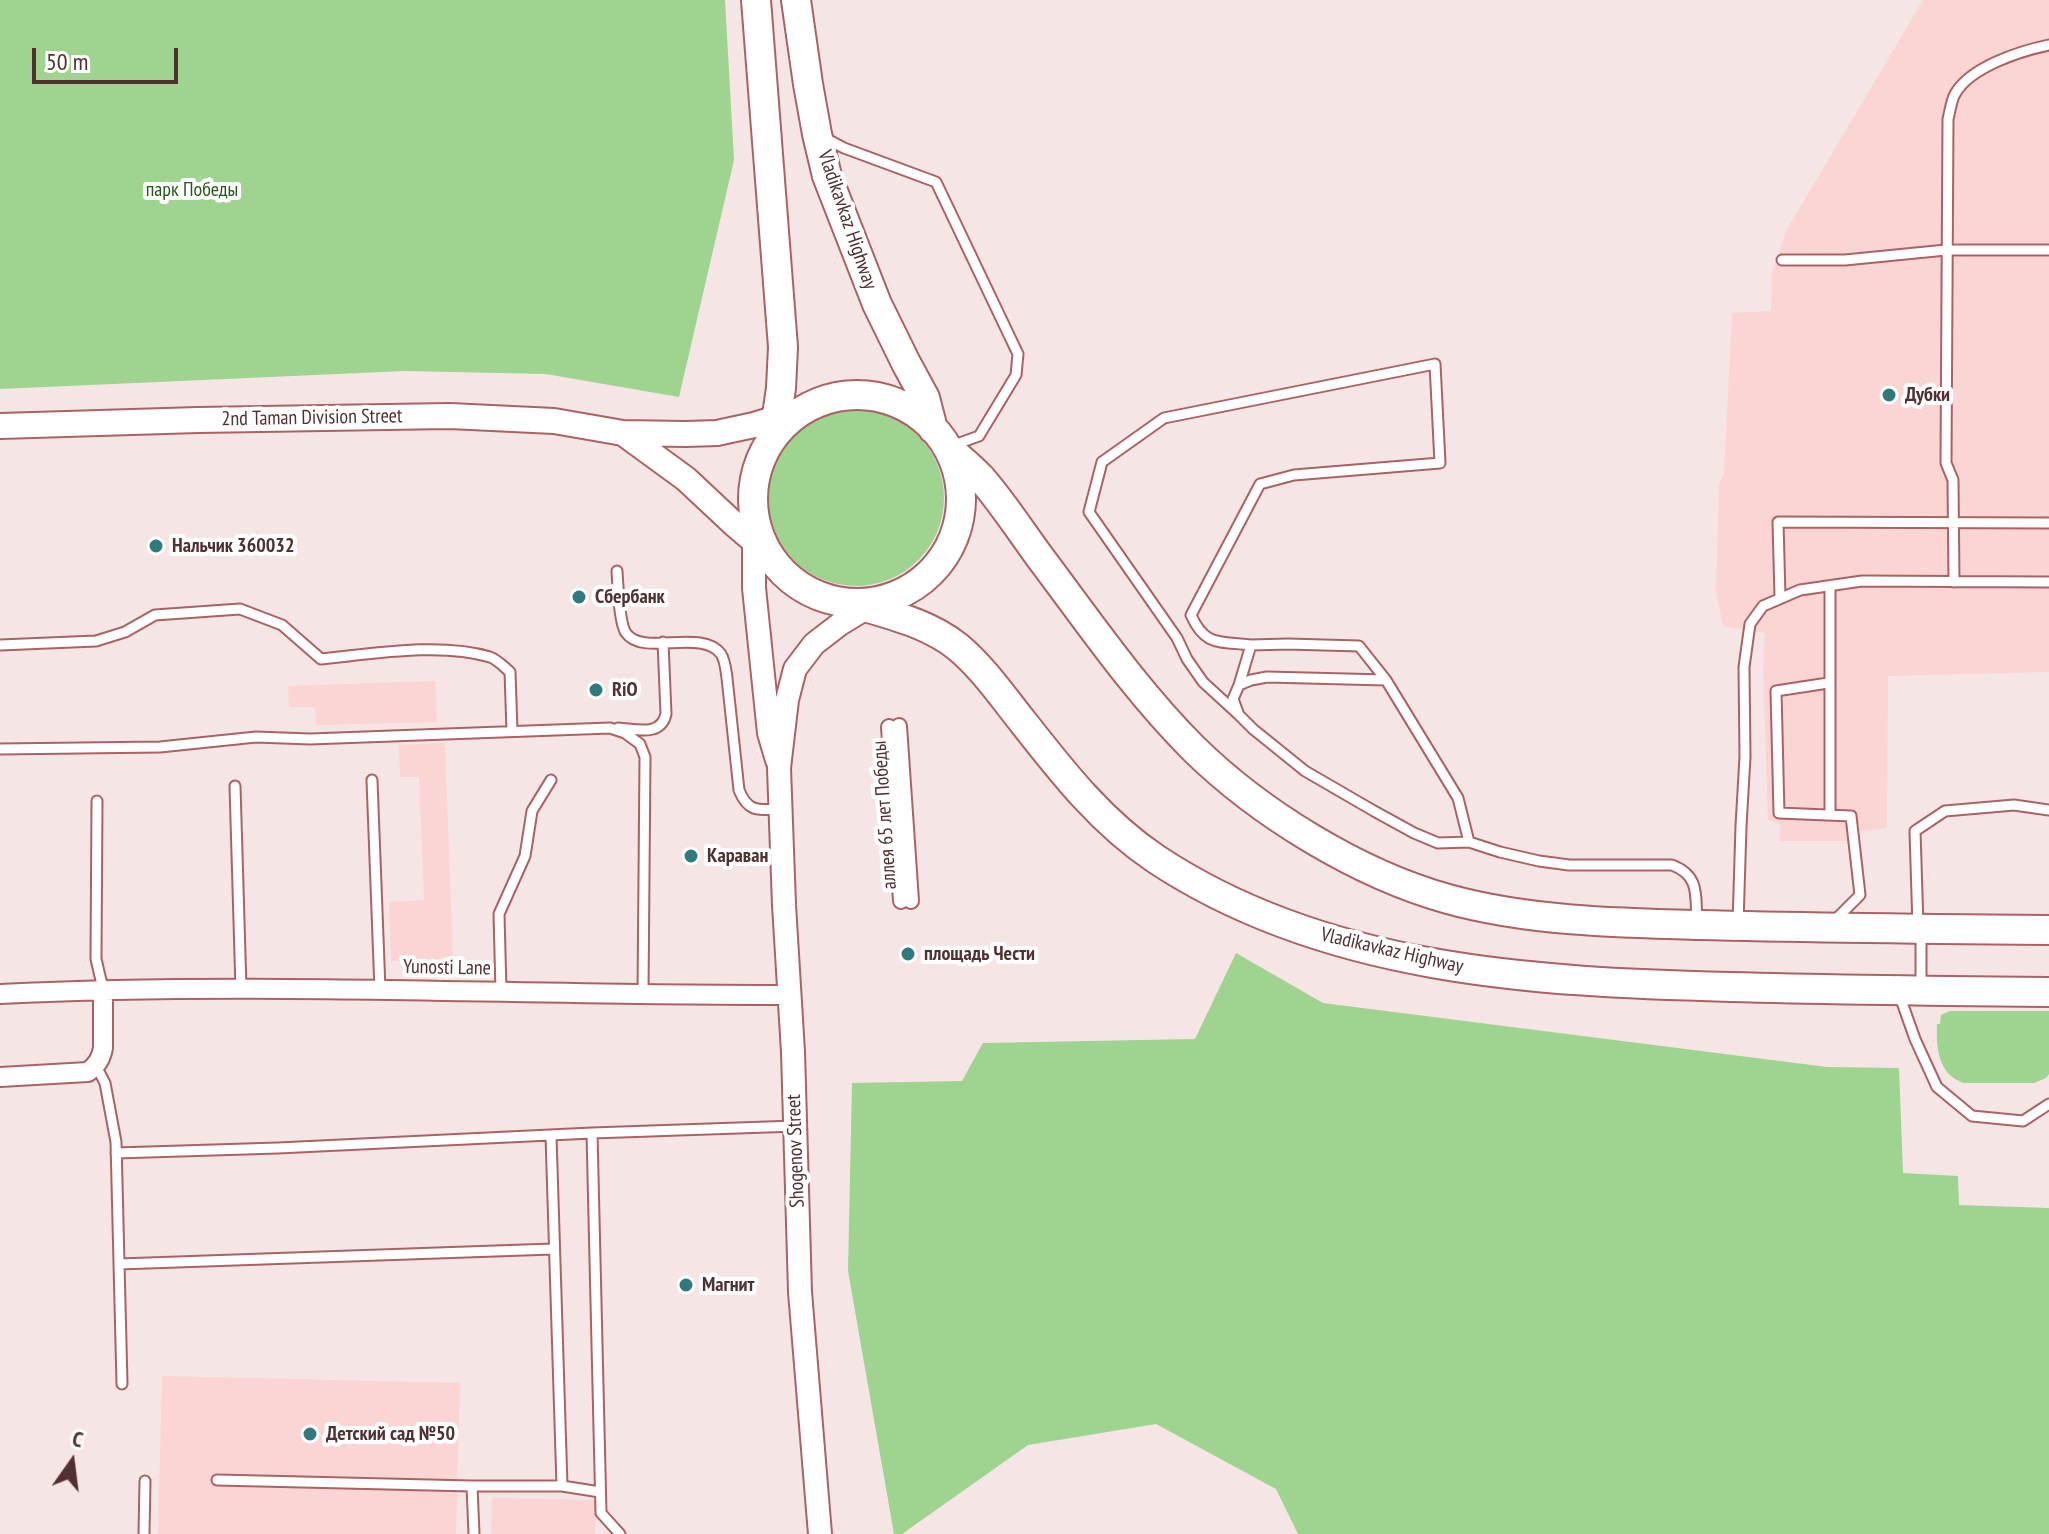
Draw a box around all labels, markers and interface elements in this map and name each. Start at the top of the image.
scale bar [36,32,182,82]
text: 50 m [46,46,88,77]
street label: Vladikavkaz Highway [812,147,882,293]
park label: парк Победы [146,178,238,202]
place label: Дубки [1905,383,1950,407]
marker: Дубки [1880,386,1898,404]
street label: 2nd Taman Division Street [221,404,403,432]
place label: Нальчик 360032 [172,534,294,558]
marker: Нальчик 360032 [147,537,165,555]
place label: Сбербанк [595,585,665,609]
marker: Сбербанк [570,588,588,606]
place label: RiO [612,678,638,702]
marker: RiO [587,681,605,699]
street label: аллея 65 лет Победы [868,740,902,890]
place label: Караван [707,844,768,868]
marker: Караван [682,847,700,865]
street label: Vladikavkaz Highway [1318,923,1466,979]
place label: площадь Чести [924,942,1035,966]
marker: площадь Чести [899,945,917,963]
street label: Yunosti Lane [403,955,491,981]
street label: Shogenov Street [782,1094,810,1208]
place label: Магнит [702,1273,754,1297]
marker: Магнит [677,1276,695,1294]
north arrow [32,1422,112,1502]
place label: Детский сад №50 [326,1422,455,1446]
text: С [70,1424,86,1454]
marker: Детский сад №50 [301,1425,319,1443]

